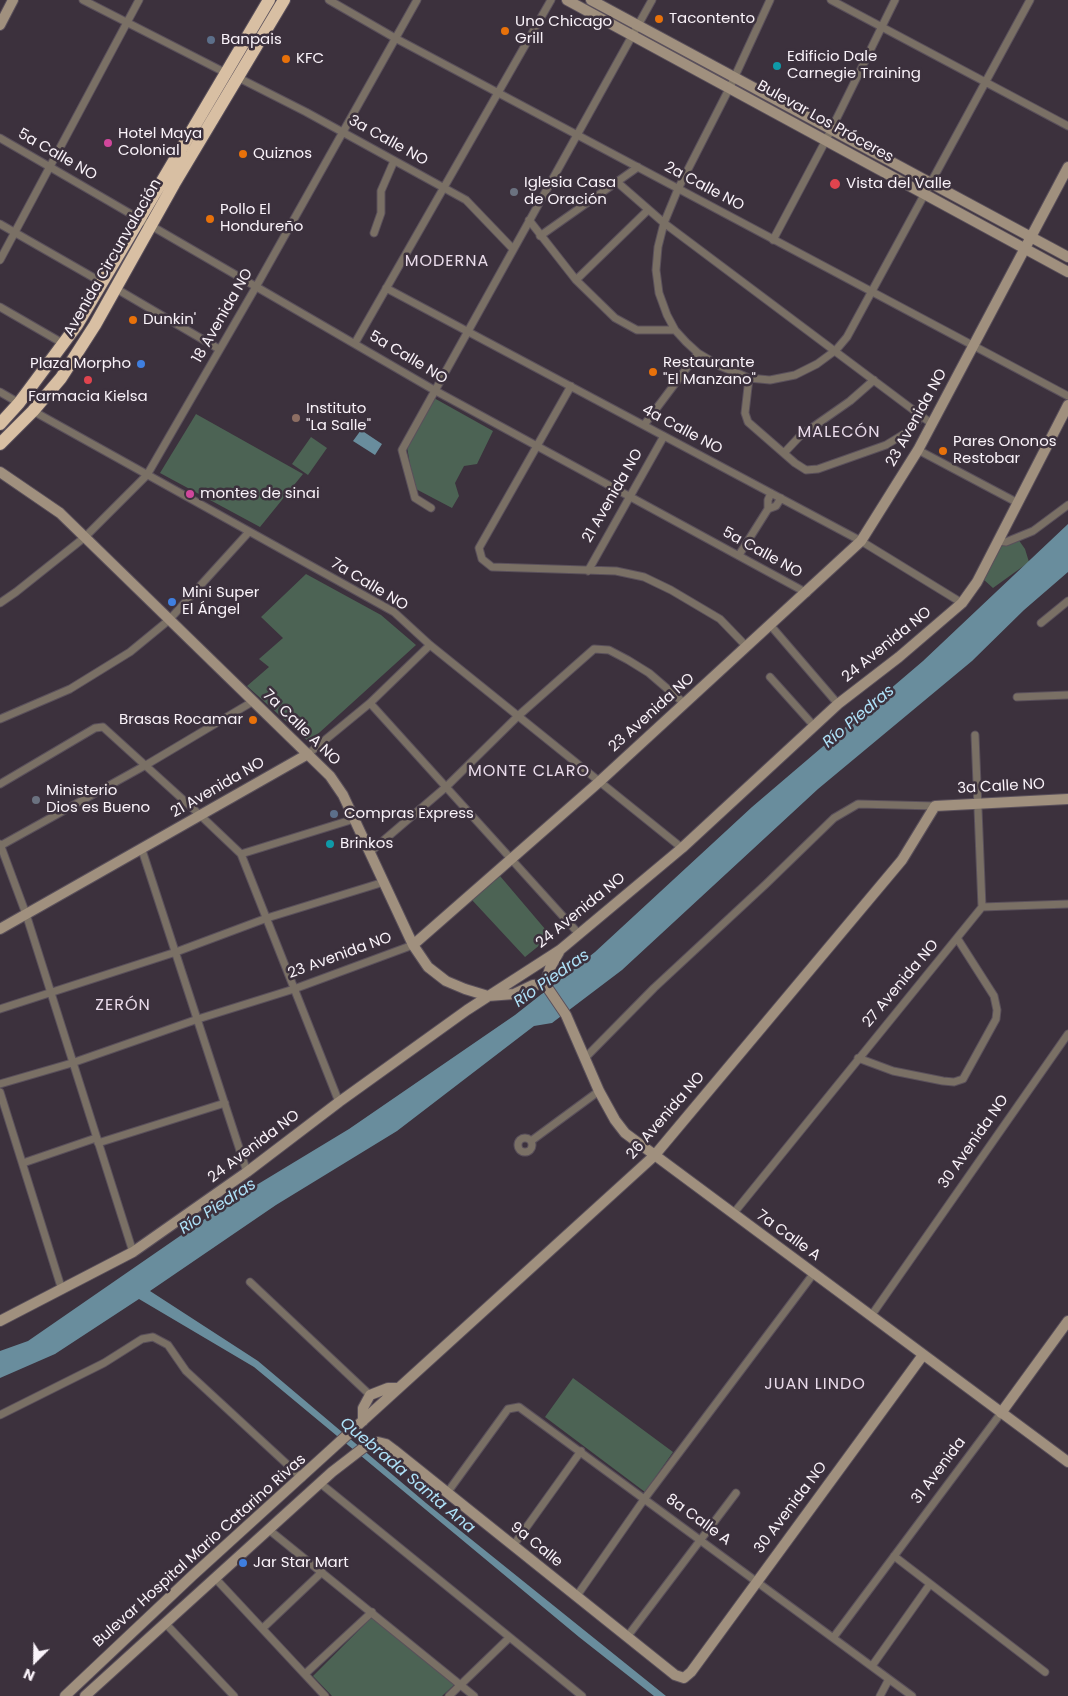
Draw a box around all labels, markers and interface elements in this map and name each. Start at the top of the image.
place label: Tacontento [669,10,755,28]
place label: Uno Chicago Grill [515,13,612,48]
marker: Tacontento [653,13,665,25]
marker: Uno Chicago Grill [499,25,511,37]
place label: Banpais [221,31,282,49]
marker: Banpais [205,34,217,46]
place label: Edificio Dale Carnegie Training [787,48,921,83]
place label: KFC [296,50,324,68]
marker: KFC [280,53,292,65]
marker: Edificio Dale Carnegie Training [771,60,783,72]
street label: Bulevar Los Próceres [754,77,896,167]
street label: 3a Calle NO [345,112,431,170]
street label: 5a Calle NO [14,125,100,185]
place label: Hotel Maya Colonial [118,125,202,160]
marker: Hotel Maya Colonial [102,137,114,149]
place label: Quiznos [253,145,312,163]
marker: Quiznos [237,148,249,160]
street label: 2a Calle NO [661,159,747,215]
place label: Iglesia Casa de Oración [524,174,616,209]
place label: Vista del Valle [846,175,951,193]
street label: Avenida Circunvalación [60,176,166,340]
marker: Vista del Valle [828,177,842,191]
marker: Iglesia Casa de Oración [508,186,520,198]
place label: Pollo El Hondureño [220,201,303,236]
marker: Pollo El Hondureño [204,213,216,225]
district label: MODERNA [404,252,490,272]
street label: 18 Avenida NO [189,266,257,366]
place label: Dunkin' [143,311,196,329]
marker: Dunkin' [127,314,139,326]
street label: 5a Calle NO [366,328,450,388]
place label: Restaurante "El Manzano" [663,354,756,389]
place label: Plaza Morpho [30,355,131,373]
marker: Plaza Morpho [135,358,147,370]
marker: Restaurante "El Manzano" [647,366,659,378]
street label: 23 Avenida NO [883,366,951,470]
marker: Farmacia Kielsa [82,374,94,386]
place label: Farmacia Kielsa [28,388,148,406]
place label: Instituto "La Salle" [306,400,371,435]
street label: 4a Calle NO [639,401,725,459]
marker: Instituto "La Salle" [290,412,302,424]
district label: MALECÓN [797,423,881,443]
place label: Pares Ononos Restobar [953,433,1057,468]
marker: Pares Ononos Restobar [937,445,949,457]
street label: 21 Avenida NO [579,446,647,546]
place label: montes de sinai [200,485,320,503]
marker: montes de sinai [184,488,196,500]
street label: 5a Calle NO [719,524,805,582]
street label: 7a Calle NO [327,555,411,615]
place label: Mini Super El Ángel [182,584,259,619]
marker: Mini Super El Ángel [166,596,178,608]
street label: 24 Avenida NO [839,603,935,687]
street label: 23 Avenida NO [605,670,699,756]
water label: Río Piedras [819,681,899,753]
street label: 7a Calle A NO [258,686,344,770]
place label: Brasas Rocamar [119,711,243,729]
marker: Brasas Rocamar [247,714,259,726]
street label: 21 Avenida NO [168,754,268,822]
district label: MONTE CLARO [467,762,591,782]
street label: 3a Calle NO [957,776,1045,798]
place label: Ministerio Dios es Bueno [46,782,150,817]
marker: Ministerio Dios es Bueno [30,794,42,806]
place label: Compras Express [344,805,474,823]
marker: Compras Express [328,808,340,820]
place label: Brinkos [340,835,393,853]
marker: Brinkos [324,838,336,850]
street label: 24 Avenida NO [533,869,629,953]
street label: 23 Avenida NO [286,929,394,983]
street label: 27 Avenida NO [859,937,943,1031]
water label: Río Piedras [511,946,593,1012]
district label: ZERÓN [95,996,151,1016]
street label: 26 Avenida NO [623,1069,709,1163]
street label: 30 Avenida NO [935,1092,1013,1192]
street label: 24 Avenida NO [205,1107,303,1187]
water label: Río Piedras [176,1175,260,1239]
street label: 7a Calle A [752,1207,824,1265]
district label: JUAN LINDO [763,1375,867,1395]
water label: Quebrada Santa Ana [336,1414,478,1538]
street label: 31 Avenida [908,1434,970,1508]
street label: Bulevar Hospital Mario Catarino Rivas [90,1451,310,1651]
street label: 30 Avenida NO [751,1459,831,1557]
street label: 8a Calle A [662,1490,734,1550]
street label: 9a Calle [506,1518,566,1572]
place label: Jar Star Mart [253,1554,349,1572]
marker: Jar Star Mart [237,1557,249,1569]
north arrow [10,1636,60,1686]
text: N [20,1664,38,1686]

